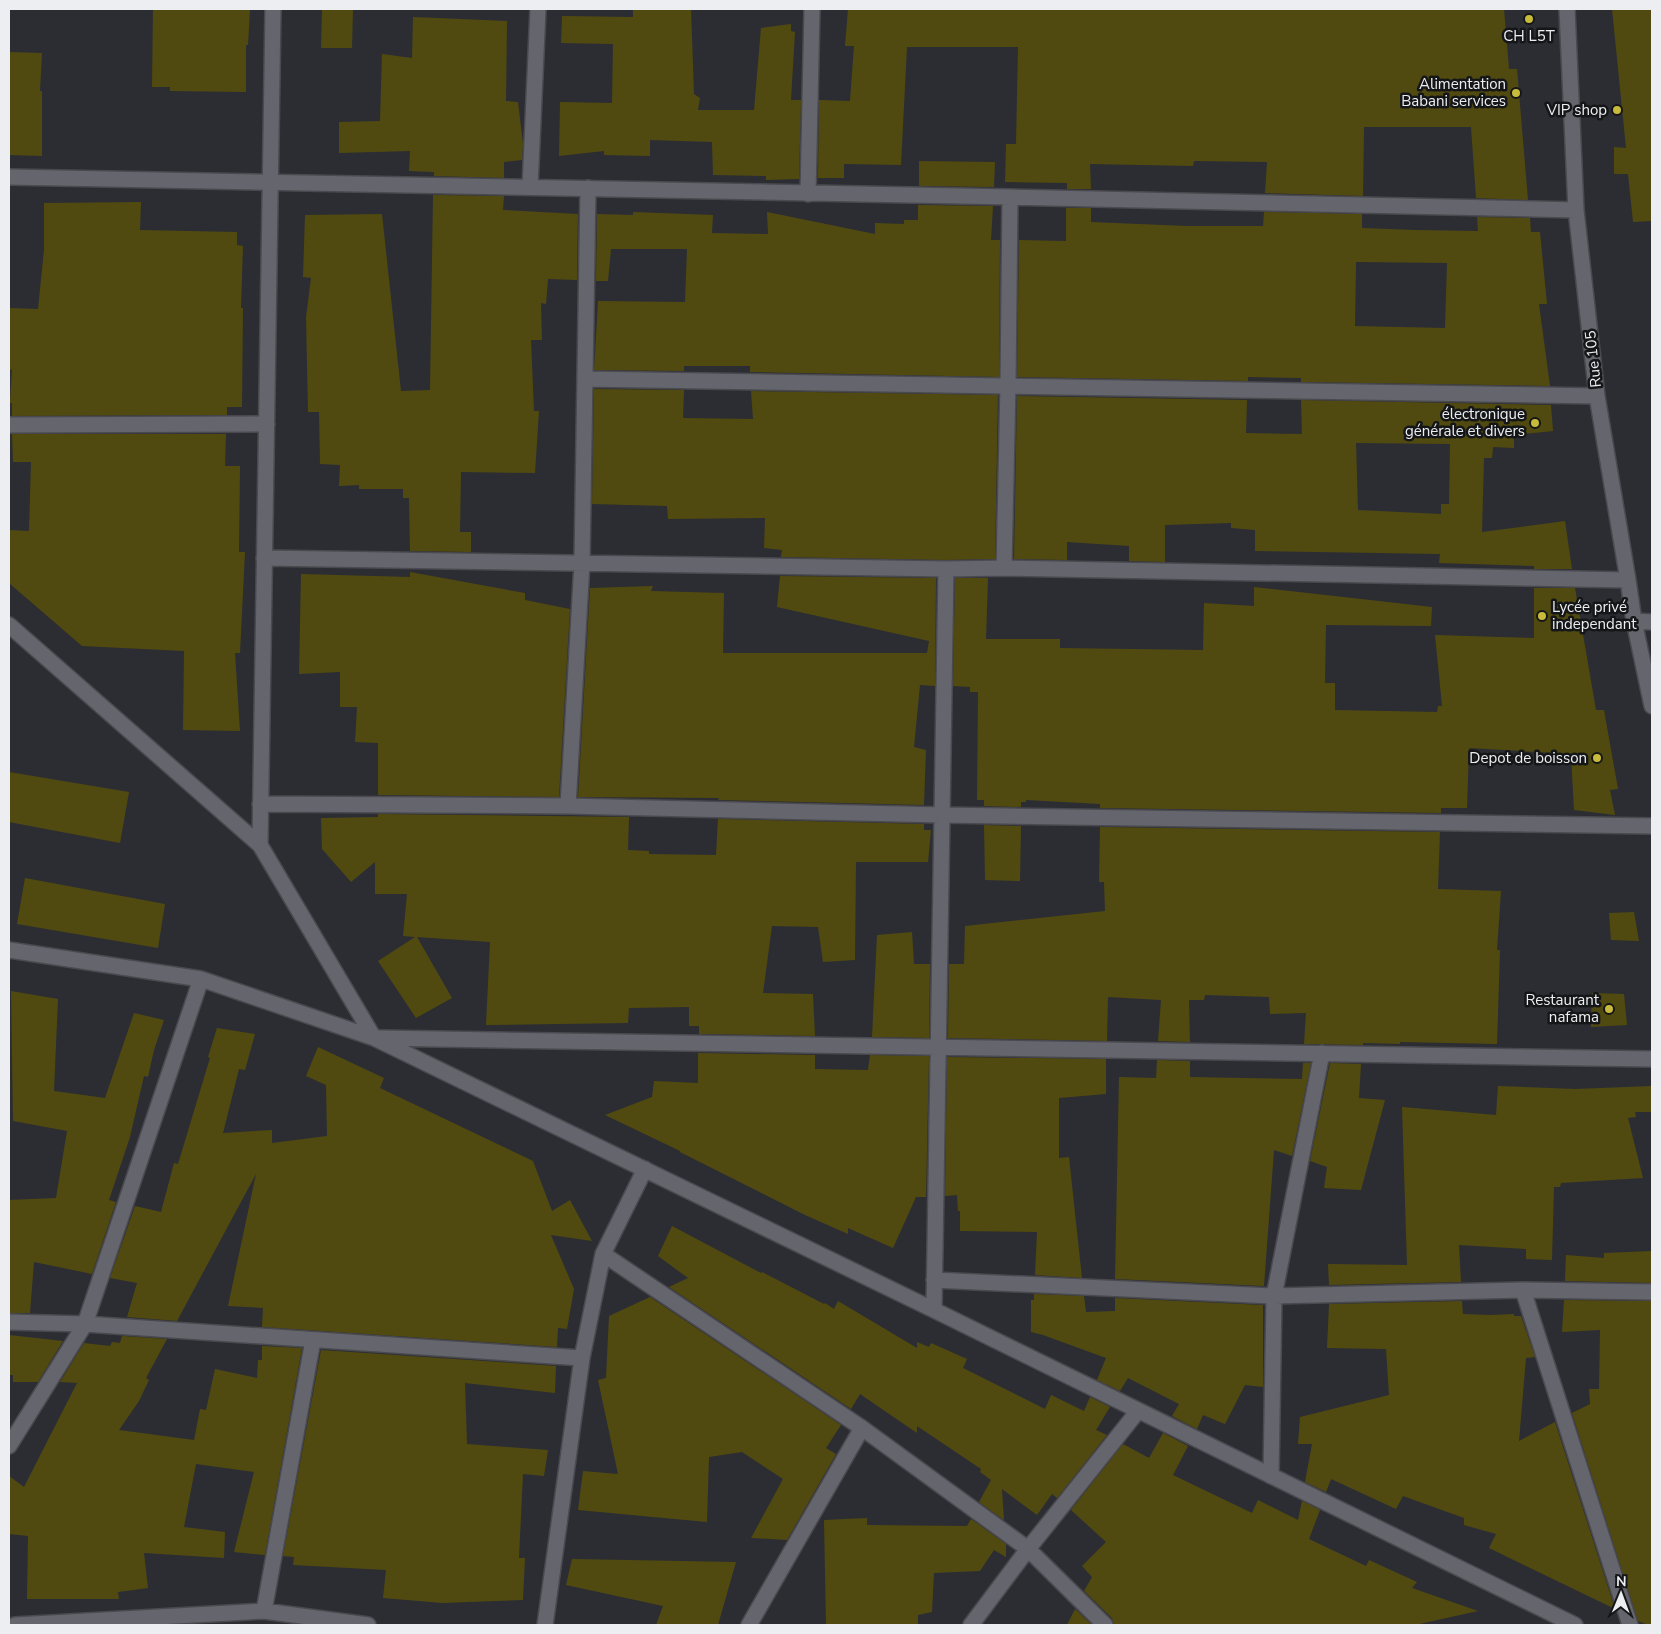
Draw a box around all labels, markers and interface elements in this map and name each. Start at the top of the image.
marker: CH L5T [1523,13,1535,25]
place label: CH L5T [1503,26,1555,46]
place label: Alimentation Babani services [1401,74,1506,111]
marker: Alimentation Babani services [1510,87,1522,99]
place label: VIP shop [1546,100,1607,120]
marker: VIP shop [1611,104,1623,116]
street label: Rue 105 [1580,329,1606,389]
place label: électronique générale et divers [1405,404,1525,441]
marker: électronique générale et divers [1529,417,1541,429]
place label: Lycée privé independant [1552,597,1637,634]
marker: Lycée privé independant [1536,610,1548,622]
place label: Depot de boisson [1469,748,1587,768]
marker: Depot de boisson [1591,752,1603,764]
place label: Restaurant nafama [1525,990,1600,1027]
marker: Restaurant nafama [1603,1003,1615,1015]
north arrow [1596,1569,1646,1619]
text: N [1616,1572,1627,1591]

